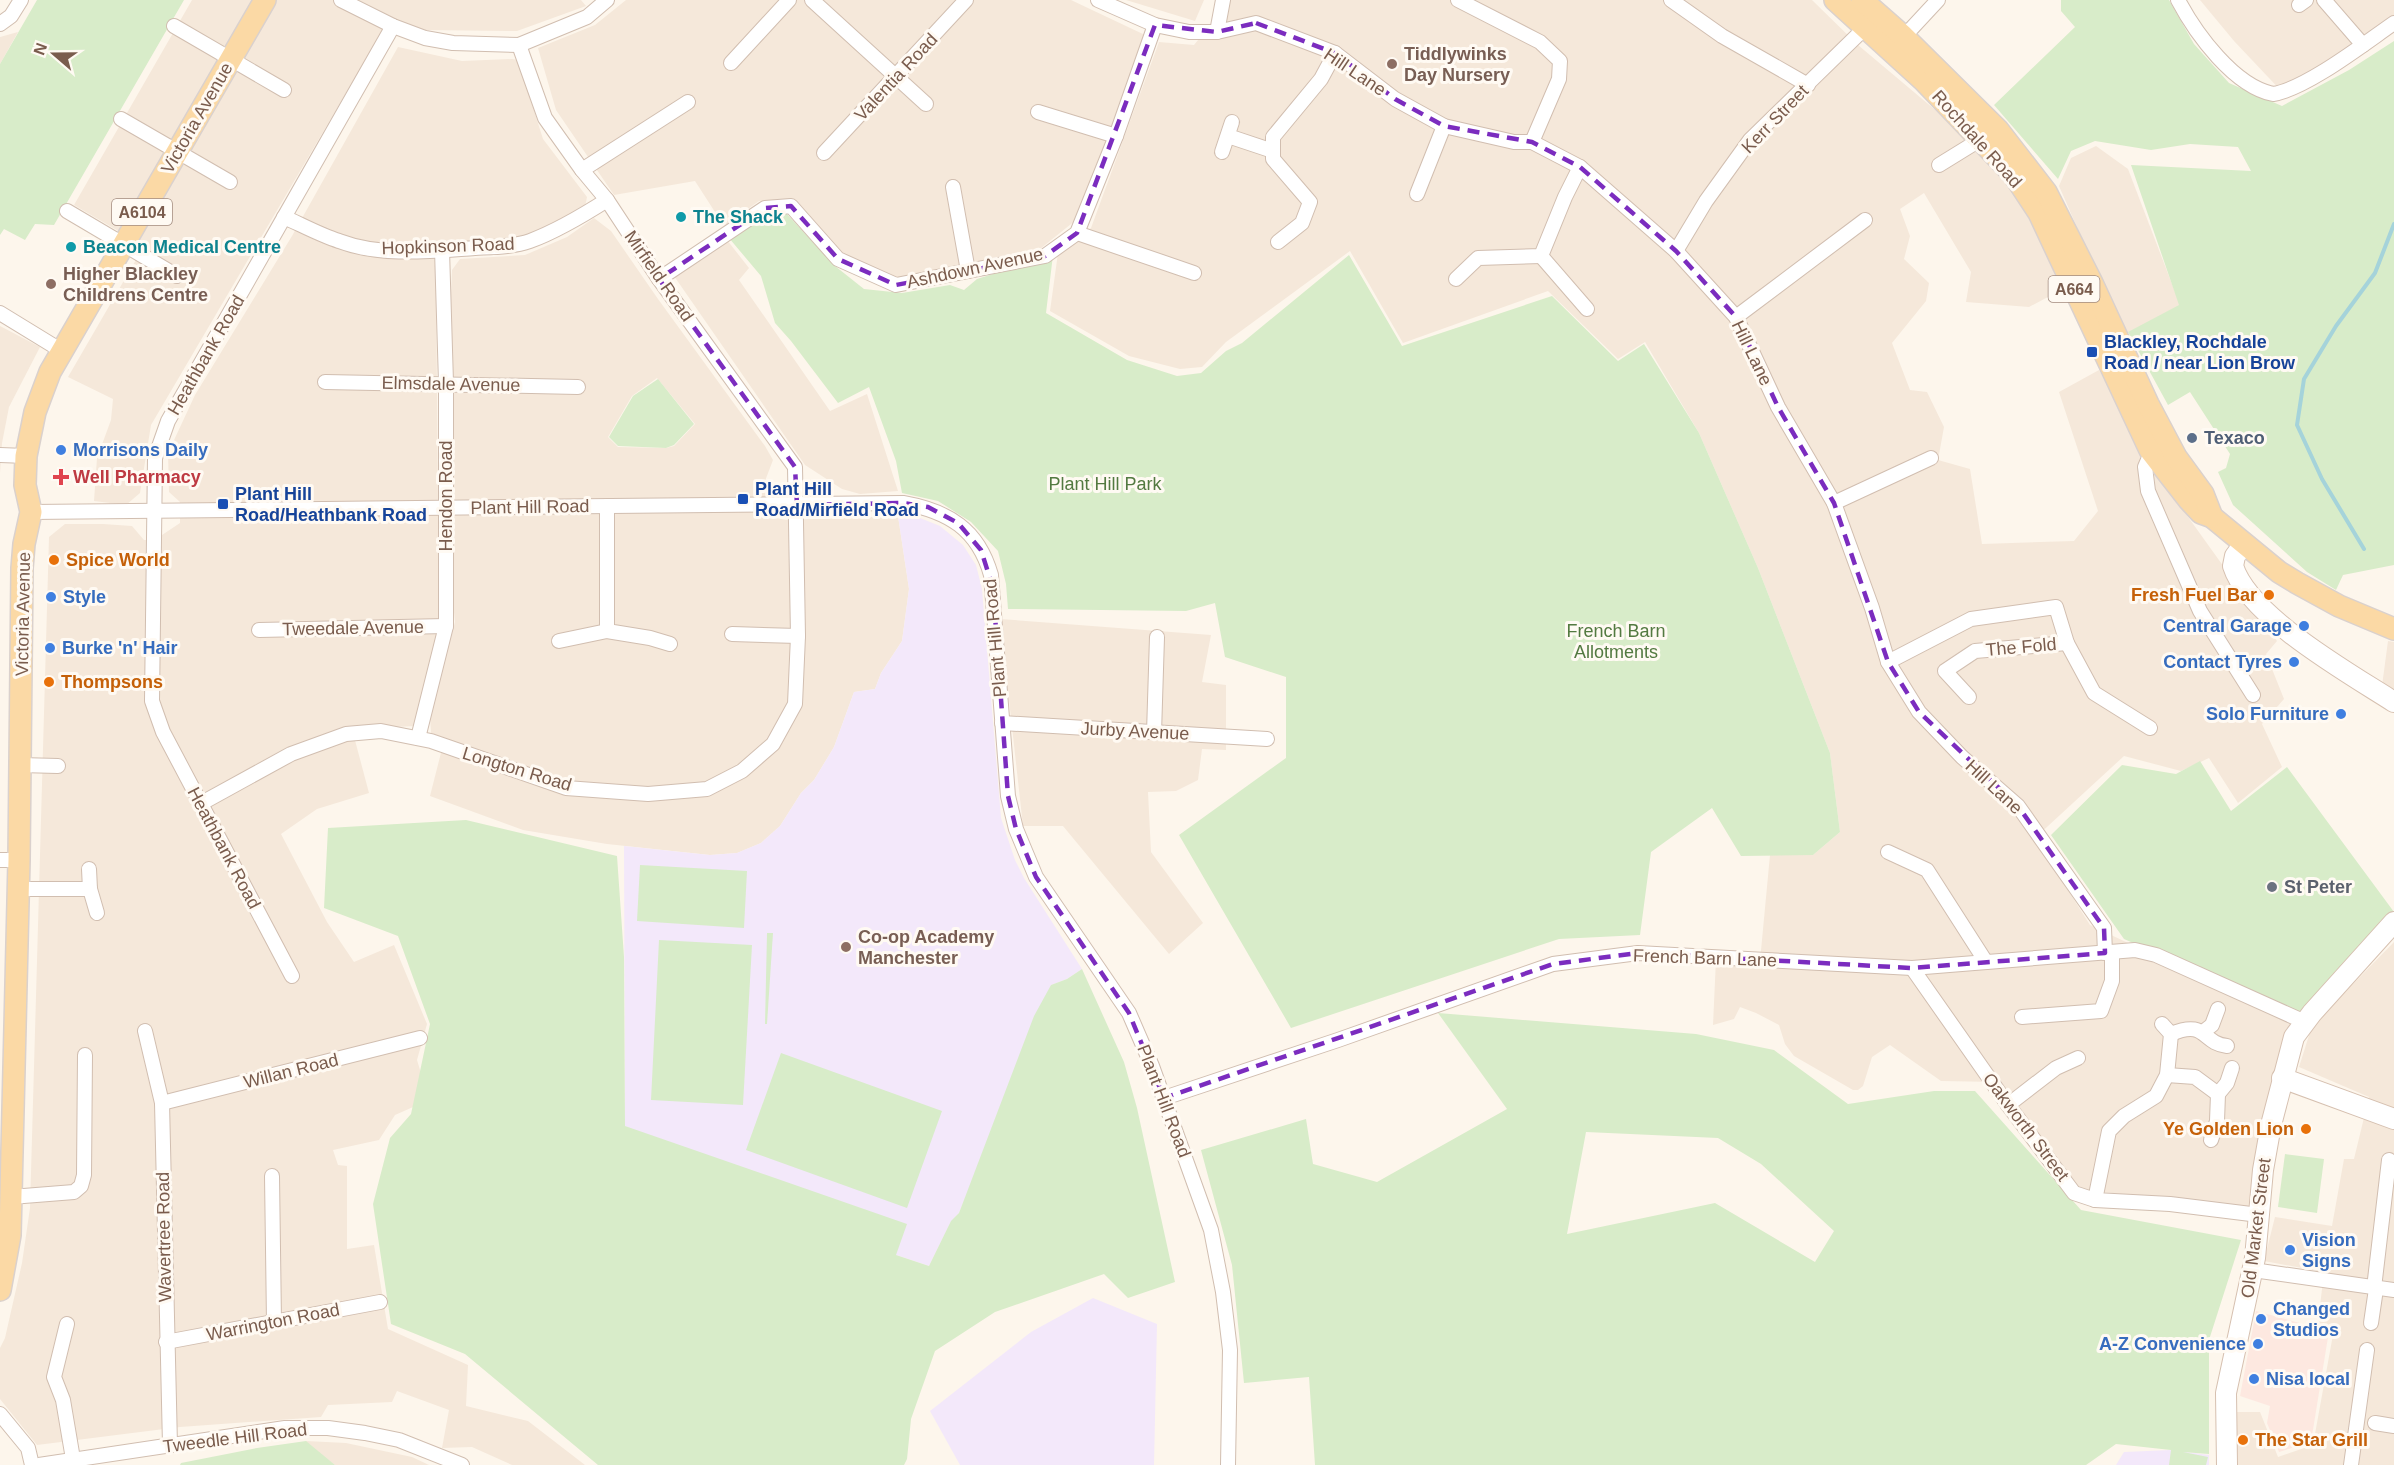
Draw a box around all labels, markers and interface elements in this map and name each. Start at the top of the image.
north arrow [24,24,84,84]
street label: Valentia Road [851,29,941,125]
text: N [30,41,50,57]
street label: Hill Lane [1320,44,1390,100]
place label: Tiddlywinks Day Nursery [1404,44,1510,85]
marker: Tiddlywinks Day Nursery [1385,57,1399,71]
street label: Victoria Avenue [157,59,237,177]
street label: Kerr Street [1738,81,1812,157]
street label: Rochdale Road [1928,86,2026,192]
road number: A6104 [112,199,172,225]
place label: The Shack [693,207,784,227]
marker: The Shack [674,210,688,224]
street label: Mirfield Road [620,227,698,325]
street label: Hopkinson Road [381,234,515,258]
place label: Beacon Medical Centre [83,237,281,257]
marker: Beacon Medical Centre [64,240,78,254]
street label: Ashdown Avenue [905,244,1045,292]
place label: Higher Blackley Childrens Centre [63,264,208,305]
road number: A664 [2048,276,2100,302]
marker: Higher Blackley Childrens Centre [44,277,58,291]
street label: Heathbank Road [164,291,248,419]
street label: Hill Lane [1728,317,1776,389]
place label: Blackley, Rochdale Road / near Lion Brow [2104,332,2296,373]
marker: Blackley, Rochdale Road / near Lion Brow [2085,345,2099,359]
street label: Elmsdale Avenue [381,373,521,395]
place label: Texaco [2204,428,2265,448]
marker: Texaco [2185,431,2199,445]
place label: Morrisons Daily [73,440,208,460]
street label: Hendon Road [436,440,456,552]
marker: Morrisons Daily [54,443,68,457]
place label: Well Pharmacy [73,467,201,487]
marker: Well Pharmacy [54,470,68,484]
park label: Plant Hill Park [1048,474,1163,494]
place label: Plant Hill Road/Mirfield Road [755,479,919,520]
place label: Plant Hill Road/Heathbank Road [235,484,427,525]
marker: Plant Hill Road/Mirfield Road [736,492,750,506]
street label: Plant Hill Road [470,496,590,518]
marker: Plant Hill Road/Heathbank Road [216,497,230,511]
place label: Spice World [66,550,170,570]
street label: Victoria Avenue [12,552,34,676]
marker: Spice World [47,553,61,567]
street label: Plant Hill Road [980,578,1010,698]
place label: Fresh Fuel Bar [2131,585,2257,605]
place label: Style [63,587,106,607]
marker: Fresh Fuel Bar [2262,588,2276,602]
marker: Style [44,590,58,604]
place label: Central Garage [2163,616,2292,636]
street label: Tweedale Avenue [282,617,424,639]
marker: Central Garage [2297,619,2311,633]
park label: French Barn Allotments [1566,621,1666,662]
street label: The Fold [1985,634,2057,660]
place label: Burke 'n' Hair [62,638,178,658]
marker: Burke 'n' Hair [43,641,57,655]
place label: Contact Tyres [2163,652,2282,672]
marker: Contact Tyres [2287,655,2301,669]
place label: Thompsons [61,672,163,692]
marker: Thompsons [42,675,56,689]
place label: Solo Furniture [2206,704,2329,724]
marker: Solo Furniture [2334,707,2348,721]
street label: Jurby Avenue [1080,718,1190,744]
street label: Longton Road [460,743,574,795]
street label: Hill Lane [1962,756,2026,818]
street label: Heathbank Road [183,784,265,912]
place label: St Peter [2284,877,2352,897]
marker: St Peter [2265,880,2279,894]
place label: Co-op Academy Manchester [858,927,994,968]
marker: Co-op Academy Manchester [839,940,853,954]
street label: French Barn Lane [1633,945,1777,971]
street label: Plant Hill Road [1133,1042,1195,1160]
street label: Willan Road [241,1050,341,1092]
street label: Oakworth Street [1979,1069,2073,1185]
place label: Ye Golden Lion [2163,1119,2294,1139]
marker: Ye Golden Lion [2299,1122,2313,1136]
street label: Old Market Street [2237,1157,2275,1299]
street label: Wavertree Road [153,1172,175,1302]
place label: Vision Signs [2302,1230,2356,1271]
marker: Vision Signs [2283,1243,2297,1257]
street label: Warrington Road [205,1299,341,1345]
place label: Changed Studios [2273,1299,2350,1340]
marker: Changed Studios [2254,1312,2268,1326]
place label: A-Z Convenience [2099,1334,2246,1354]
marker: A-Z Convenience [2251,1337,2265,1351]
place label: Nisa local [2266,1369,2350,1389]
marker: Nisa local [2247,1372,2261,1386]
street label: Tweedle Hill Road [162,1419,308,1457]
place label: The Star Grill [2255,1430,2368,1450]
marker: The Star Grill [2236,1433,2250,1447]

